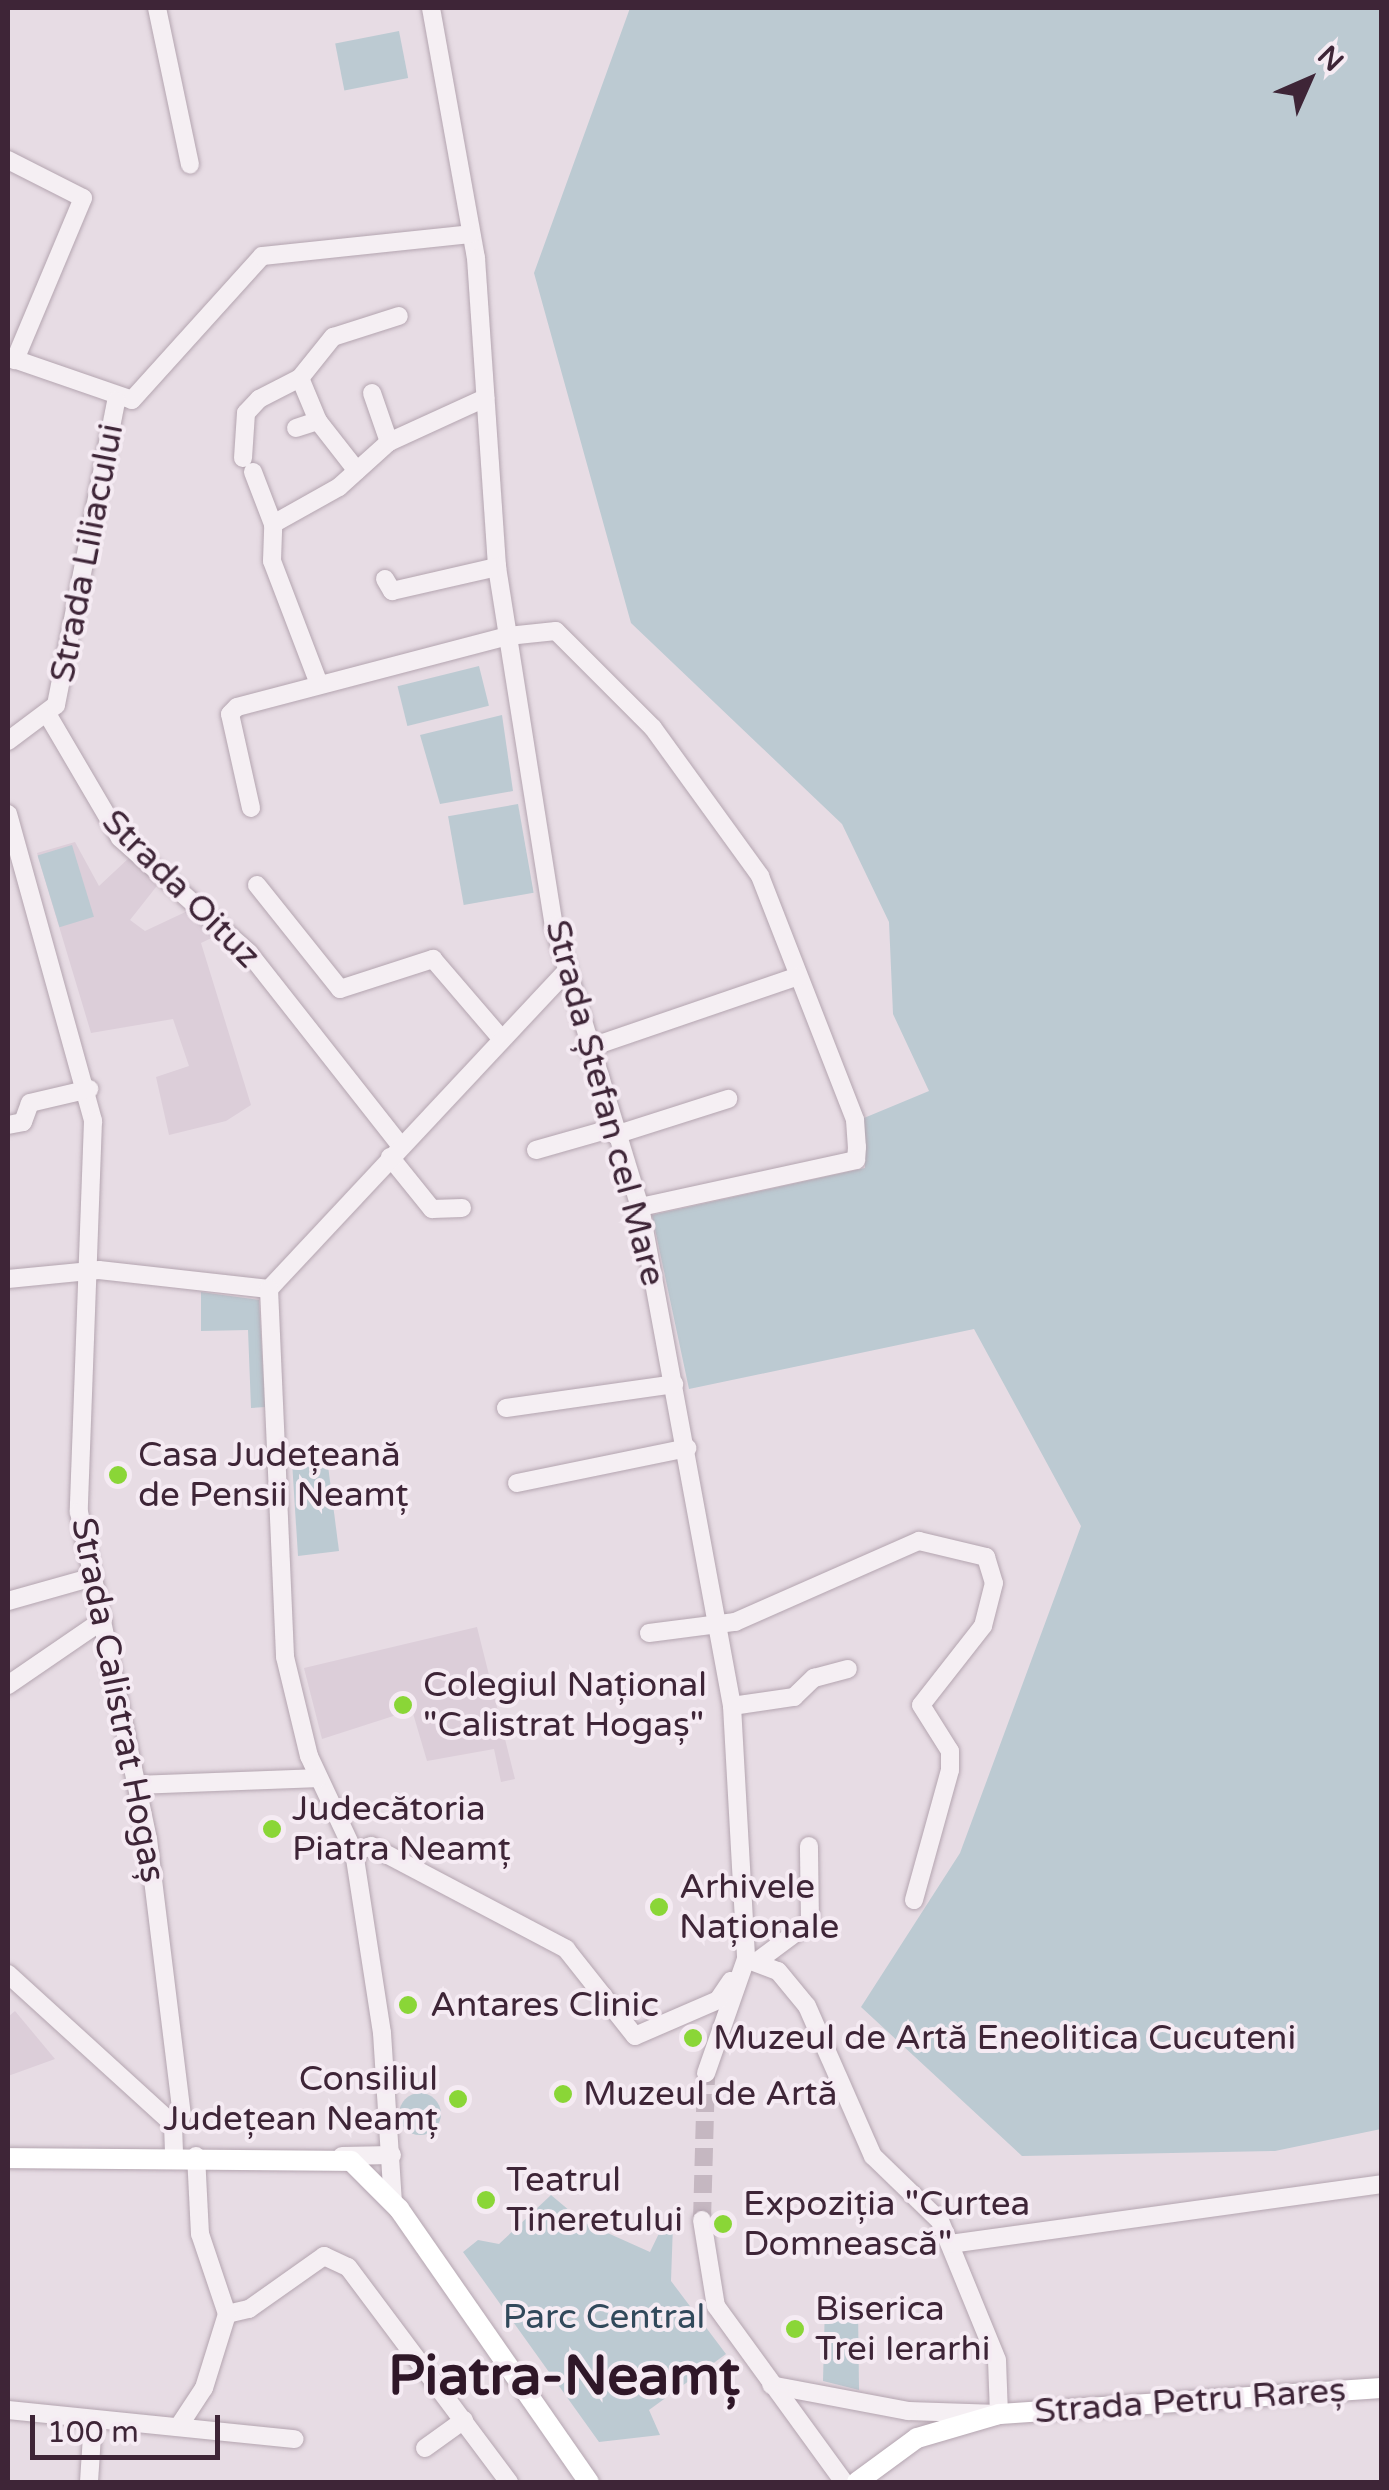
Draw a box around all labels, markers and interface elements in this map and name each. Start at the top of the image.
north arrow [1259,30,1359,130]
text: N [1310,39,1350,79]
street label: Strada Liliacului [41,420,133,686]
street label: Strada Oituz [93,801,269,977]
street label: Strada Ștefan cel Mare [536,915,674,1291]
place label: Casa Județeană de Pensii Neamț [138,1434,409,1516]
marker: Casa Județeană de Pensii Neamț [107,1464,129,1486]
street label: Strada Calistrat Hogaș [62,1514,174,1886]
place label: Colegiul Național "Calistrat Hogaș" [423,1664,707,1746]
marker: Colegiul Național "Calistrat Hogaș" [392,1694,414,1716]
place label: Judecătoria Piatra Neamț [292,1788,511,1870]
marker: Judecătoria Piatra Neamț [261,1818,283,1840]
place label: Arhivele Naționale [679,1866,839,1948]
marker: Arhivele Naționale [648,1896,670,1918]
place label: Antares Clinic [430,1984,659,2026]
marker: Antares Clinic [395,1992,421,2018]
place label: Muzeul de Artă Eneolitica Cucuteni [713,2017,1296,2059]
marker: Muzeul de Artă Eneolitica Cucuteni [682,2027,704,2049]
place label: Consiliul Județean Neamț [163,2058,438,2140]
place label: Muzeul de Artă [583,2073,837,2115]
marker: Muzeul de Artă [552,2083,574,2105]
marker: Consiliul Județean Neamț [447,2088,469,2110]
place label: Teatrul Tineretului [506,2159,683,2241]
place label: Expoziția "Curtea Domnească" [743,2183,1030,2265]
marker: Teatrul Tineretului [475,2189,497,2211]
marker: Expoziția "Curtea Domnească" [712,2213,734,2235]
place label: Biserica Trei Ierarhi [815,2288,991,2370]
park label: Parc Central [503,2296,705,2338]
marker: Biserica Trei Ierarhi [784,2318,806,2340]
district label: Piatra-Neamț [388,2345,740,2411]
street label: Strada Petru Rareș [1033,2369,1347,2433]
scale bar [35,2395,225,2457]
text: 100 m [47,2414,139,2451]

